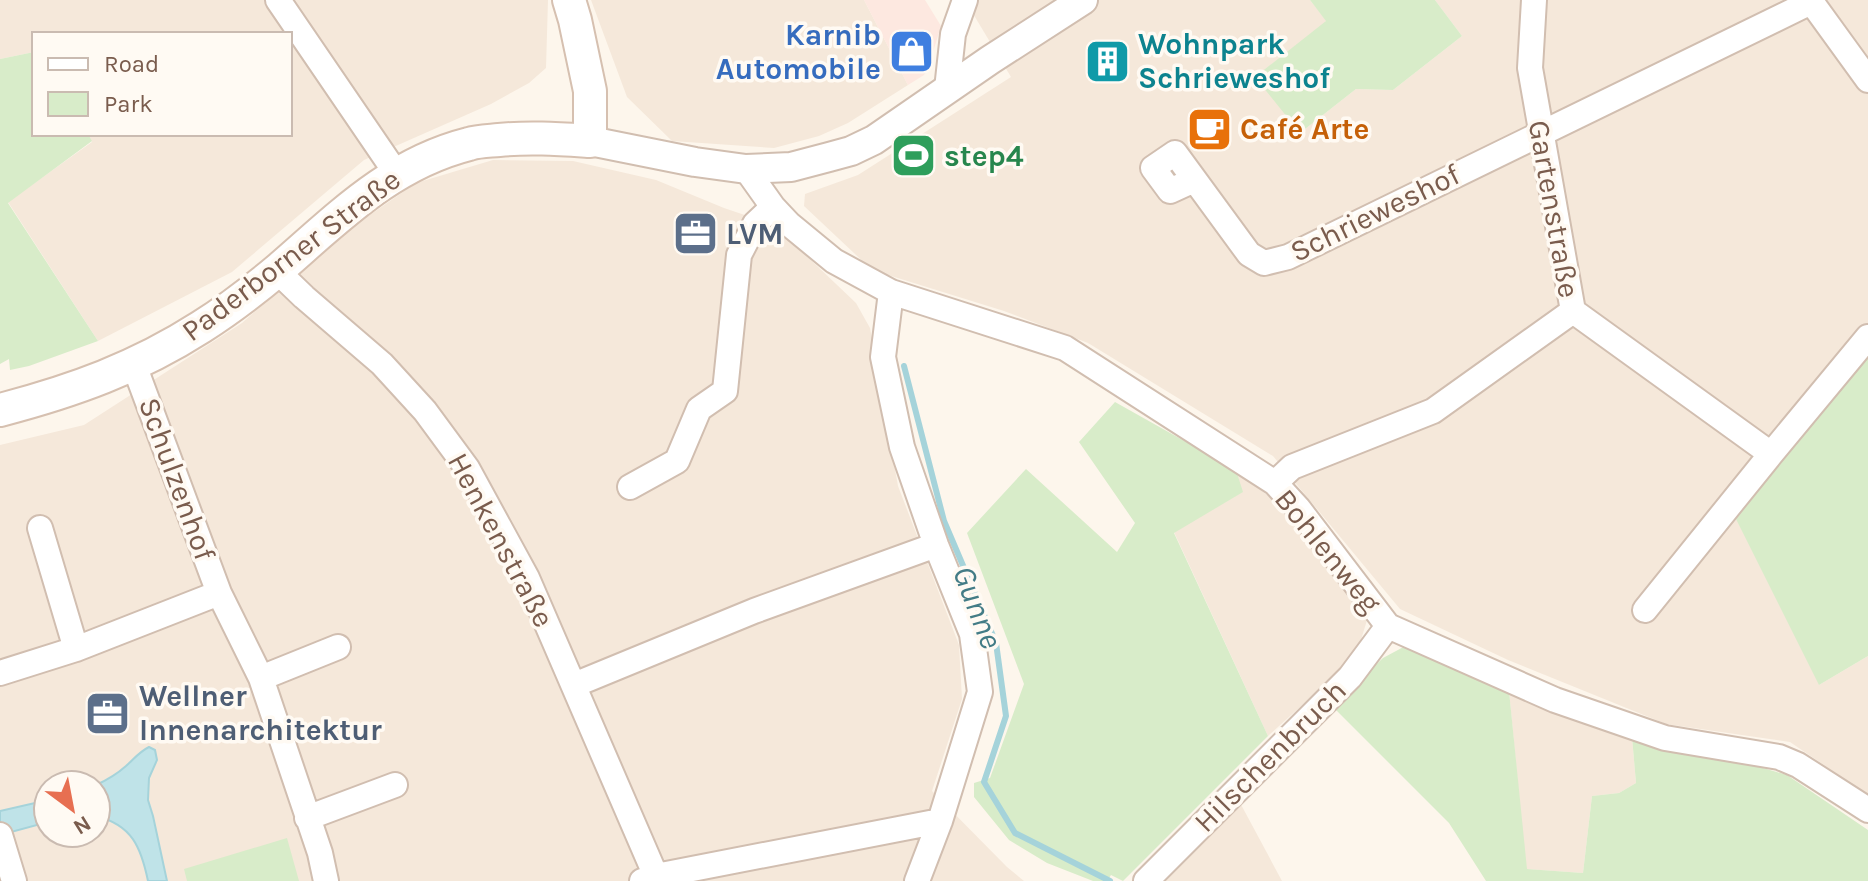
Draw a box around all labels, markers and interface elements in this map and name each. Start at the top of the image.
place label: Karnib Automobile [716,17,881,87]
place label: Wohnpark Schrieweshof [1138,26,1331,96]
shop icon: Karnib Automobile [888,28,936,76]
legend [32,32,292,136]
building icon: Wohnpark Schrieweshof [1083,37,1131,85]
text: Road [104,50,159,78]
text: Park [104,90,153,118]
cafe icon: Café Arte [1185,105,1233,153]
place label: Café Arte [1240,111,1369,147]
street label: Gartenstraße [1521,117,1587,301]
sports icon: step4 [889,132,937,180]
place label: step4 [944,138,1024,174]
street label: Schrieweshof [1284,156,1466,270]
street label: Paderborner Straße [175,161,407,349]
office icon: LVM [671,210,719,258]
place label: LVM [726,216,784,252]
street label: Schulzenhof [131,393,223,566]
street label: Henkenstraße [440,447,562,633]
street label: Bohlenweg [1267,482,1389,620]
water label: Gunne [945,561,1010,654]
street label: Hilschenbruch [1186,672,1354,840]
place label: Wellner Innenarchitektur [139,678,382,748]
office icon: Wellner Innenarchitektur [84,689,132,737]
north arrow [32,769,112,849]
text: N [68,810,96,840]

